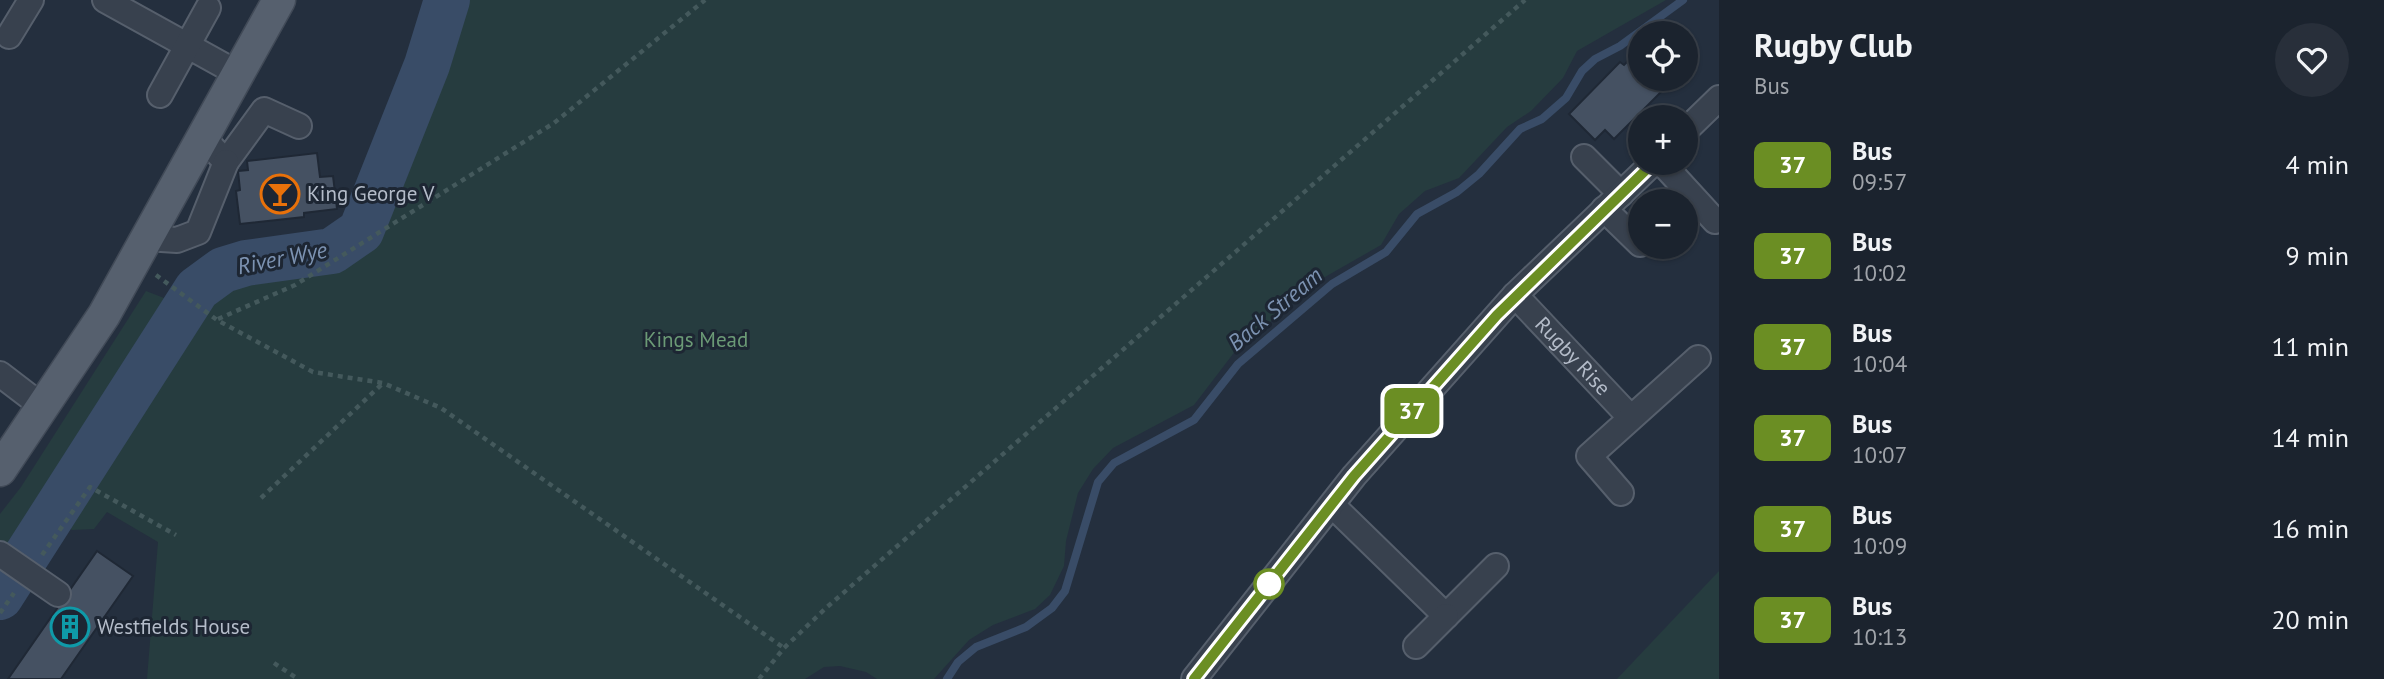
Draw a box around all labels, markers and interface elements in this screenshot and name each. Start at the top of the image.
map controls [1628,21,1698,259]
button: locate [1628,21,1698,91]
text: Rugby Club [1754,23,1913,66]
button: heart [2275,23,2349,97]
text: Bus [1754,71,1790,100]
button: + [1628,105,1698,175]
text: Bus [1852,134,1892,167]
text: 4 min [2286,148,2349,181]
text: 37 [1779,149,1806,180]
text: 09:57 [1852,167,1907,196]
bar icon: King George V [259,173,301,215]
place label: King George V [307,180,434,207]
button: − [1628,189,1698,259]
text: Bus [1852,225,1892,258]
water label: River Wye [235,235,330,280]
text: 9 min [2286,239,2349,272]
text: 37 [1779,240,1806,271]
text: 10:02 [1852,258,1907,287]
water label: Back Stream [1221,260,1328,357]
street label: Rugby Rise [1529,311,1617,401]
text: Bus [1852,316,1892,349]
park label: Kings Mead [644,326,748,353]
text: 11 min [2271,330,2349,363]
text: 37 [1779,331,1806,362]
text: 10:04 [1852,349,1907,378]
line badge: 37 [1380,388,1444,434]
text: 37 [1398,395,1426,426]
text: Bus [1852,407,1892,440]
text: 14 min [2271,421,2349,454]
text: 37 [1779,422,1806,453]
text: 10:07 [1852,440,1907,469]
text: Bus [1852,498,1892,531]
text: 16 min [2271,512,2349,545]
text: 37 [1779,513,1806,544]
text: 10:09 [1852,531,1907,560]
unlabelled marker [1254,569,1284,599]
text: Bus [1852,589,1892,622]
text: 20 min [2271,603,2349,636]
text: 37 [1779,604,1806,635]
building icon: Westfields House [49,606,91,648]
place label: Westfields House [97,613,250,640]
text: 10:13 [1852,622,1907,651]

